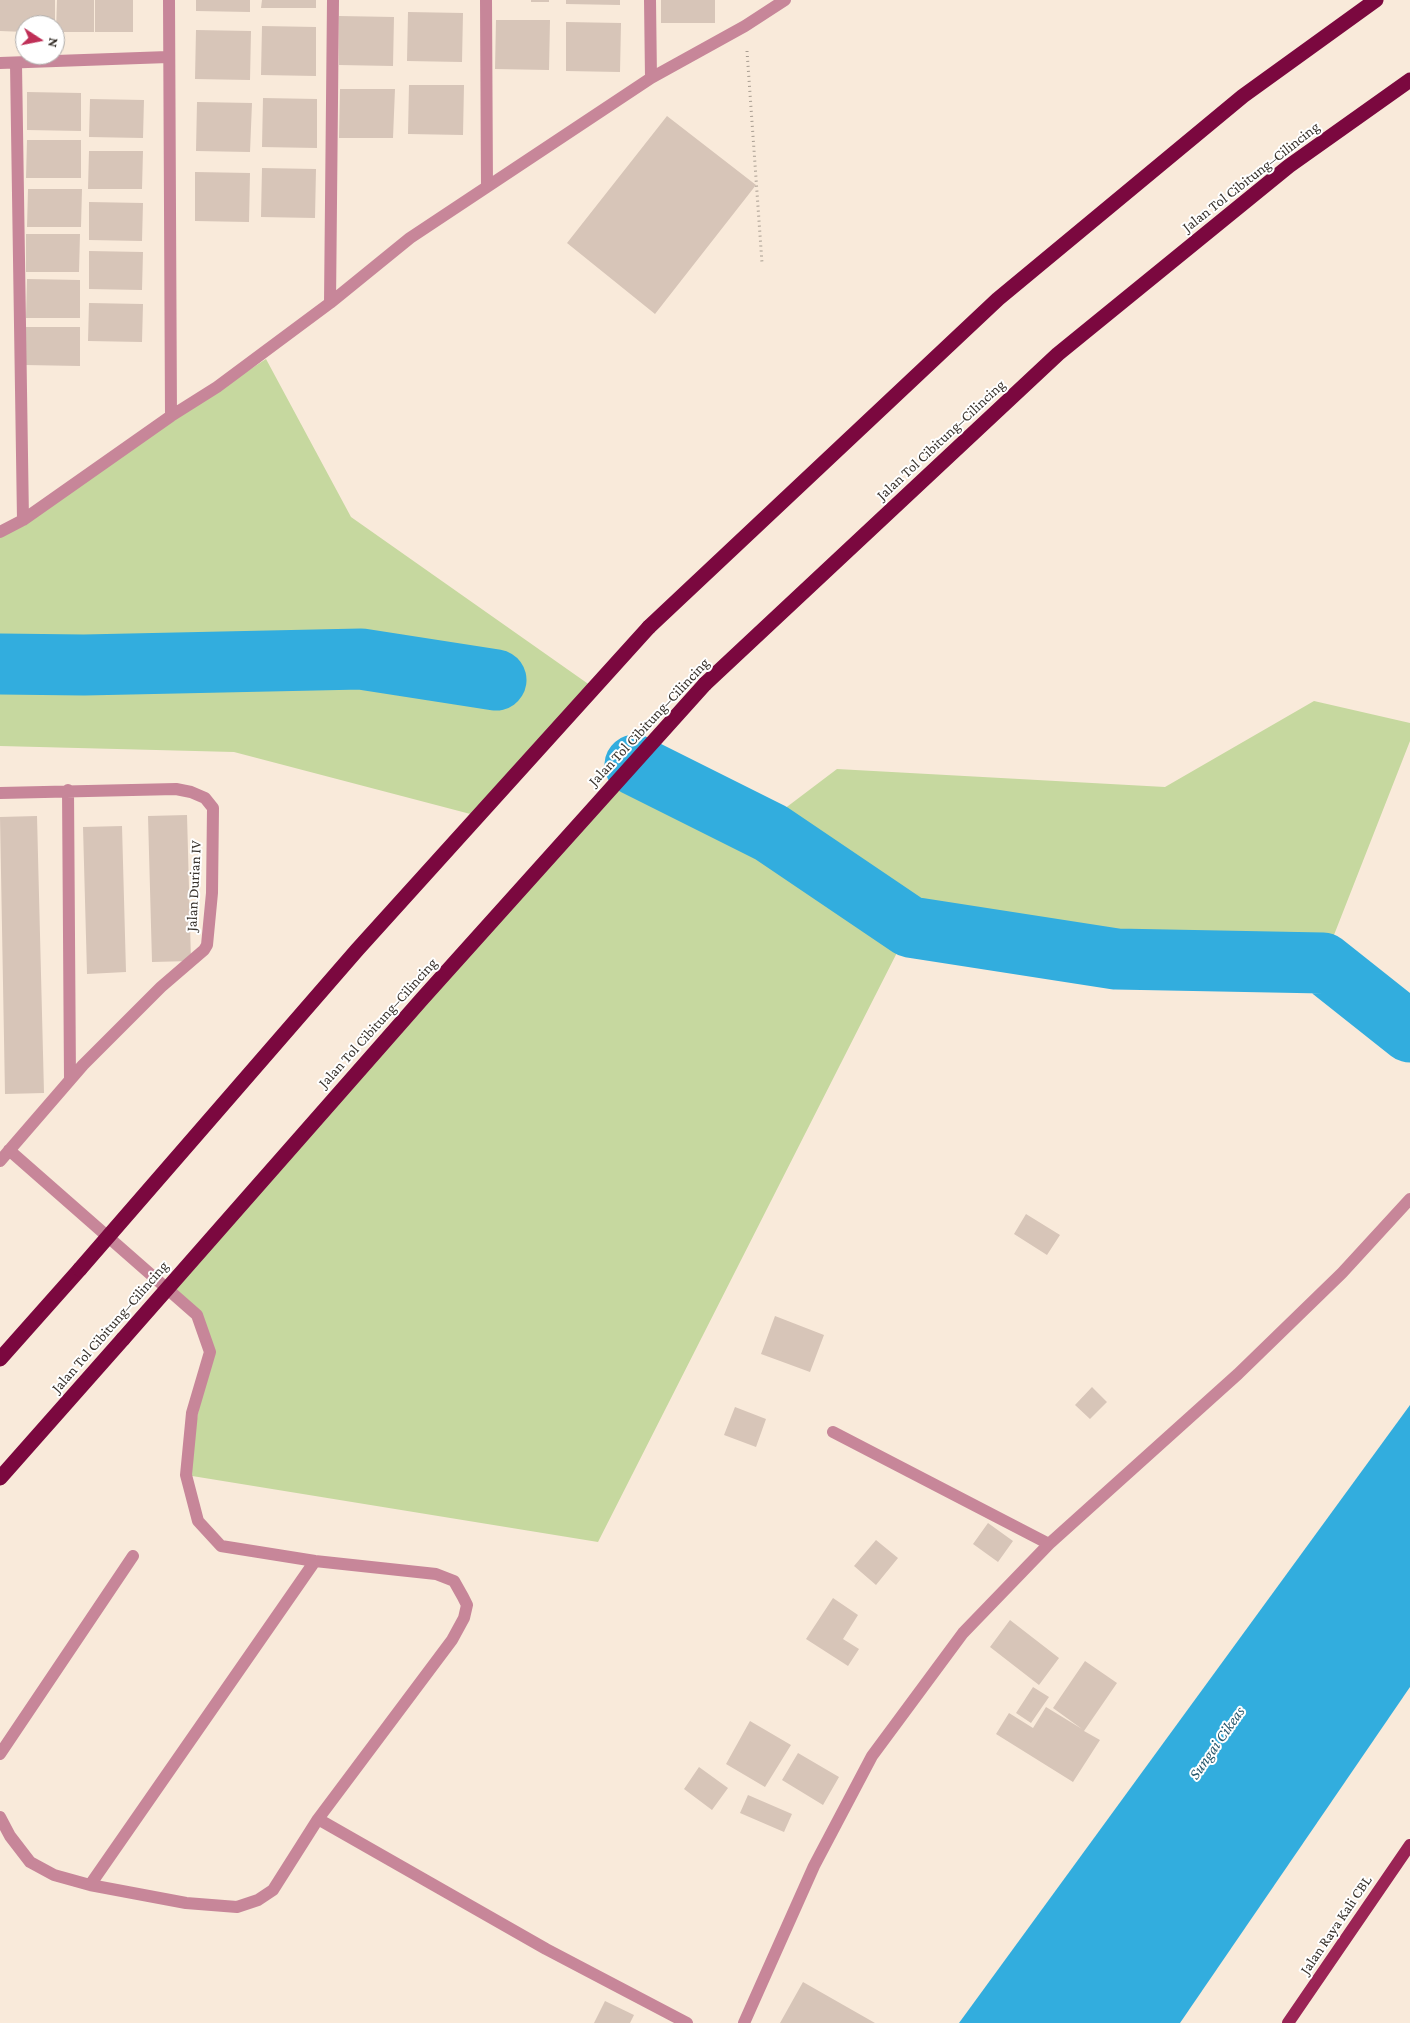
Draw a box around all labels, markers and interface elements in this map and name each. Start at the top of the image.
north arrow [15,15,65,65]
text: N [45,36,63,49]
street label: Jalan Tol Cibitung–Cilincing [1179,118,1323,236]
street label: Jalan Tol Cibitung–Cilincing [873,376,1009,504]
street label: Jalan Tol Cibitung–Cilincing [585,654,713,790]
street label: Jalan Durian IV [183,840,205,932]
street label: Jalan Tol Cibitung–Cilincing [315,954,441,1092]
street label: Jalan Tol Cibitung–Cilincing [48,1257,172,1397]
water label: Sungai Cikeas [1185,1703,1249,1783]
street label: Jalan Raya Kali CBL [1296,1872,1376,1978]

